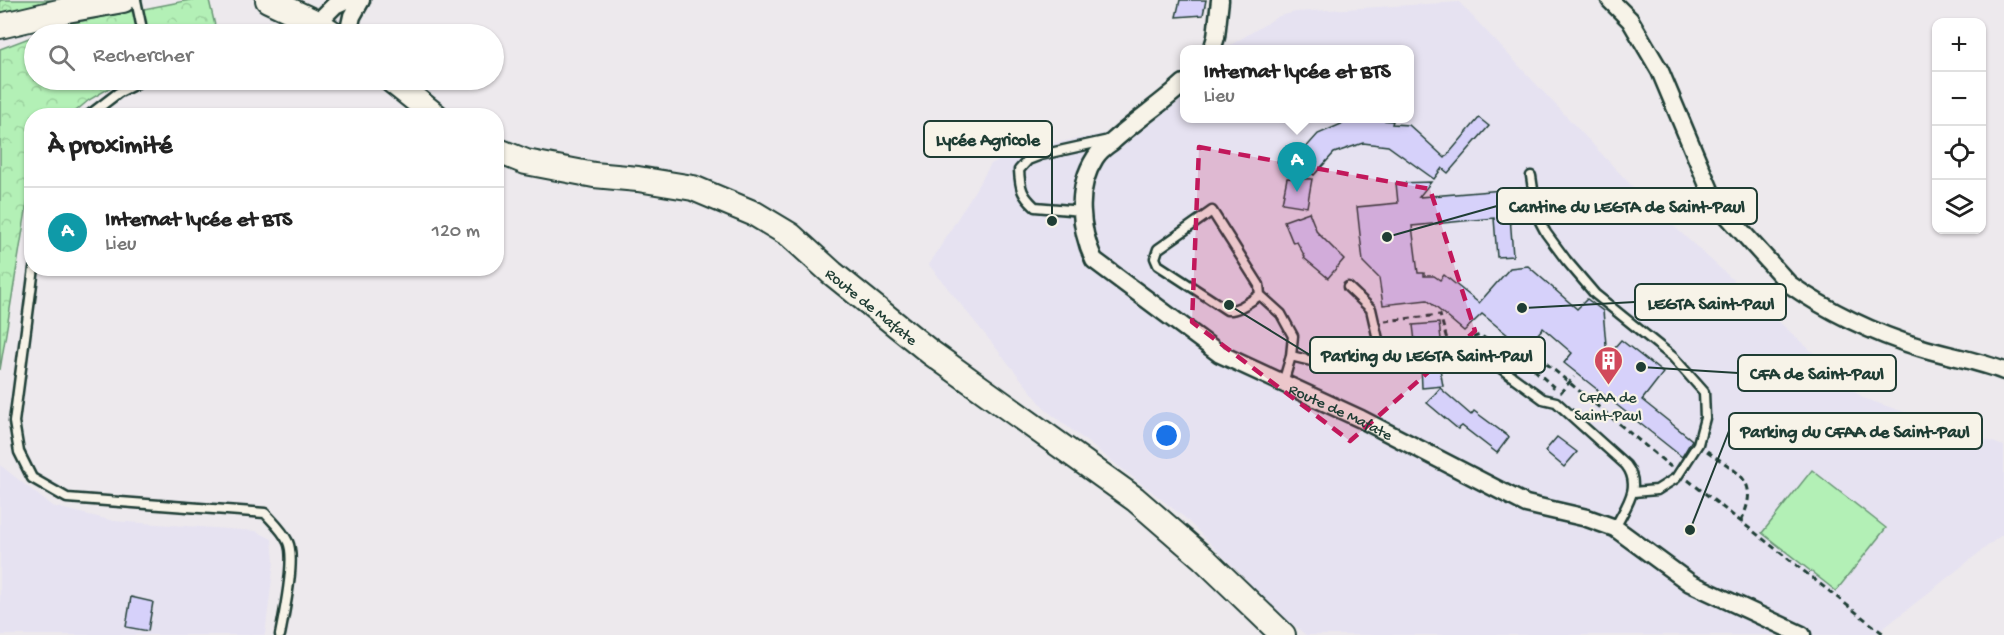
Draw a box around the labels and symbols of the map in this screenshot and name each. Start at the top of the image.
callout: Lycée Agricole [924,121,1052,157]
text: Lycée Agricole [936,131,1041,152]
pin: A [1278,142,1316,192]
callout: Cantine du LEGTA de Saint-Paul [1497,188,1757,224]
text: Cantine du LEGTA de Saint-Paul [1508,198,1745,219]
street label: Route de Mafate [820,265,921,352]
callout: LEGTA Saint-Paul [1635,284,1786,320]
text: LEGTA Saint-Paul [1647,295,1775,316]
callout: Parking du LEGTA Saint-Paul [1310,337,1545,373]
building icon: CFAA de Saint-Paul [1592,344,1624,386]
text: Parking du LEGTA Saint-Paul [1320,347,1533,368]
callout: CFA de Saint-Paul [1738,355,1896,391]
text: CFA de Saint-Paul [1749,365,1884,386]
street label: Route de Mafate [1285,381,1396,447]
place label: CFAA de Saint-Paul [1574,390,1642,427]
callout: Parking du CFAA de Saint-Paul [1729,413,1982,449]
your location [1152,421,1181,450]
text: Parking du CFAA de Saint-Paul [1739,423,1970,444]

